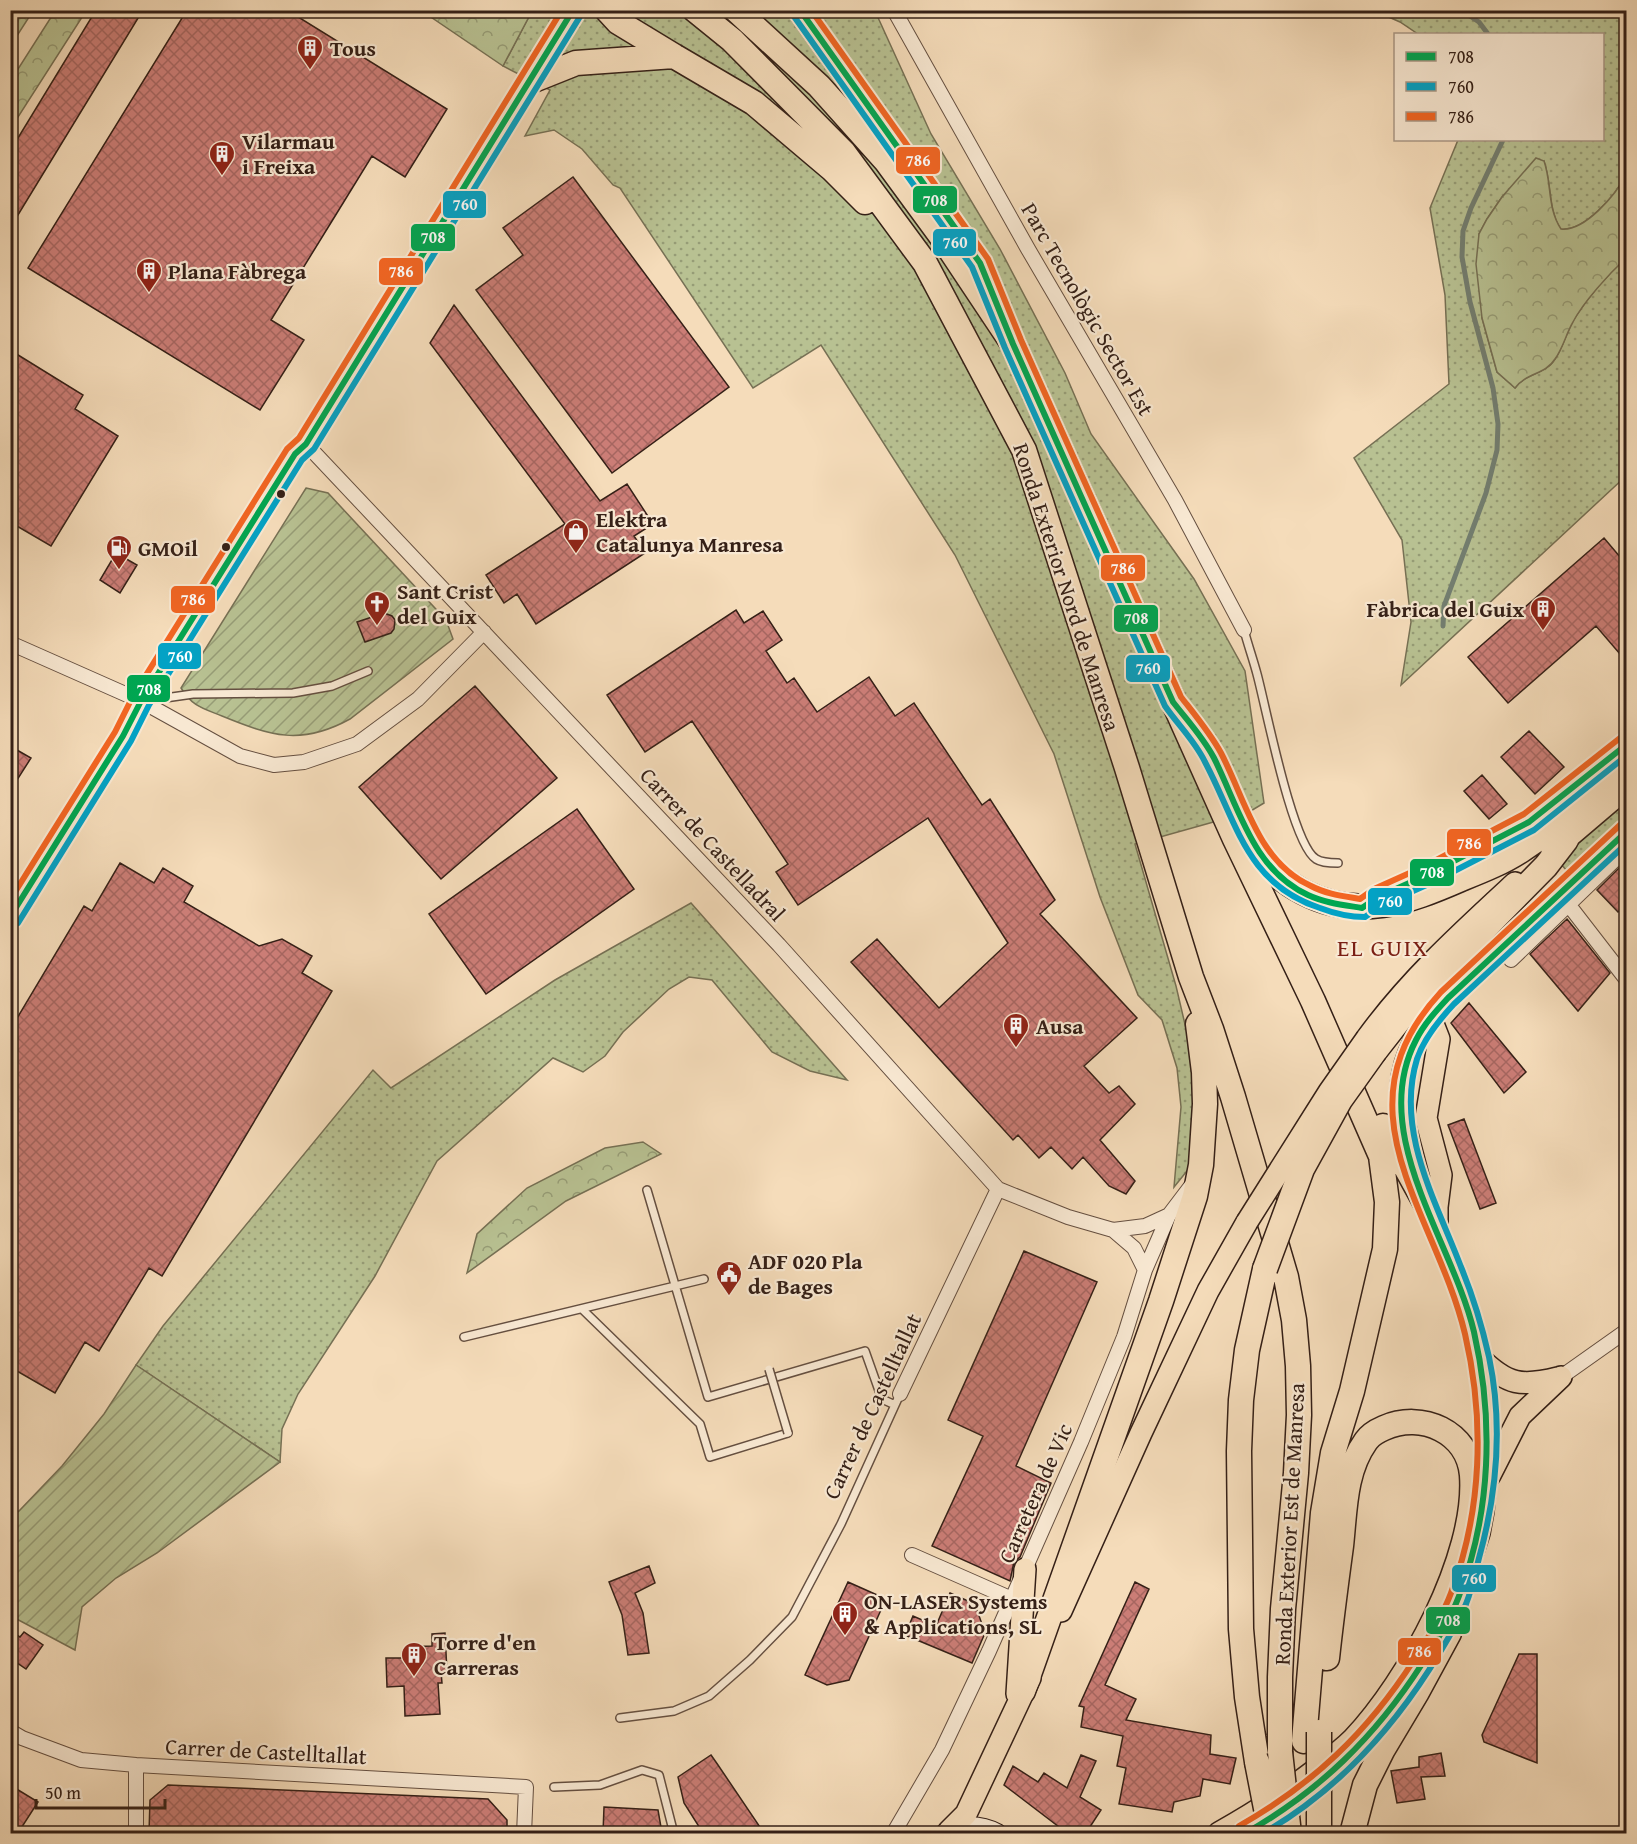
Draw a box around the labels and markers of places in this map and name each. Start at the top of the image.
place label: Tous [330,32,376,64]
building icon: Tous [295,33,325,71]
place label: Vilarmau i Freixa [242,125,335,182]
building icon: Vilarmau i Freixa [207,139,237,177]
place label: Plana Fàbrega [168,255,307,287]
building icon: Plana Fàbrega [134,256,164,294]
unlabelled marker [275,488,287,500]
place label: Elektra Catalunya Manresa [596,503,784,560]
shop icon: Elektra Catalunya Manresa [561,517,591,555]
place label: GMOil [138,532,198,564]
fuel station icon: GMOil [104,533,134,571]
unlabelled marker [220,541,232,553]
place label: Sant Crist del Guix [397,575,494,632]
church icon: Sant Crist del Guix [362,589,392,627]
place label: Fàbrica del Guix [1367,593,1524,625]
building icon: Fàbrica del Guix [1528,594,1558,632]
place label: Ausa [1036,1010,1084,1042]
building icon: Ausa [1001,1011,1031,1049]
place label: ADF 020 Pla de Bages [748,1245,863,1302]
public building icon: ADF 020 Pla de Bages [714,1259,744,1297]
place label: ON-LASER Systems & Applications, SL [864,1585,1048,1642]
building icon: ON-LASER Systems & Applications, SL [830,1599,860,1637]
place label: Torre d'en Carreras [434,1626,536,1683]
building icon: Torre d'en Carreras [399,1640,429,1678]

